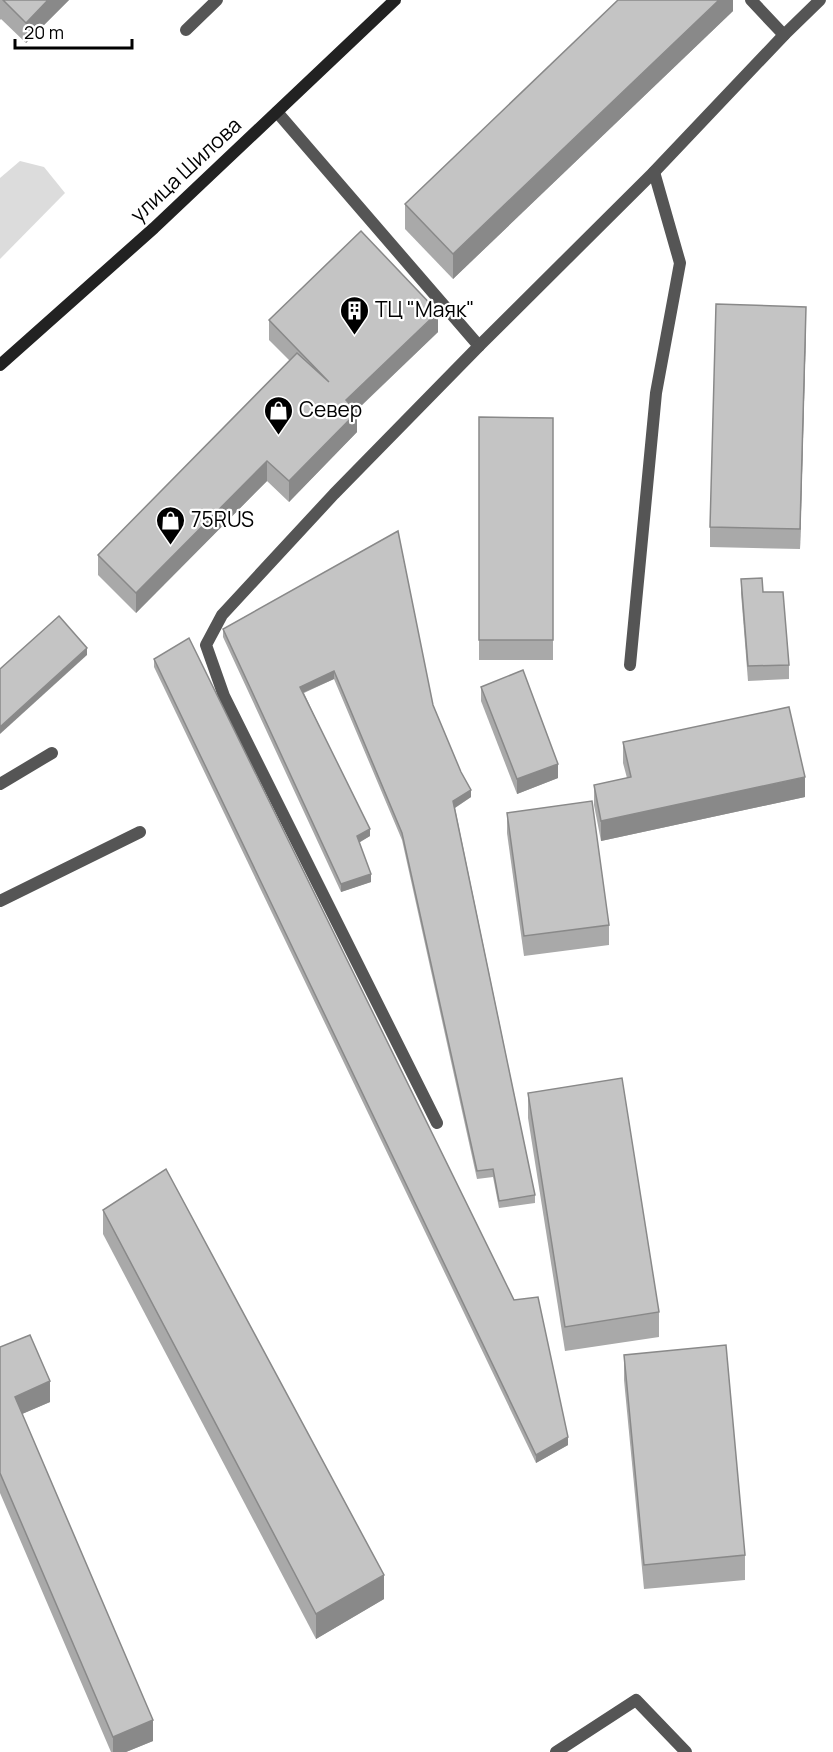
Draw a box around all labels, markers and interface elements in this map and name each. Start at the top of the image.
scale bar [15,12,132,50]
text: 20 m [24,20,64,44]
street label: улица Шилова [124,111,247,228]
building icon: ТЦ "Маяк" [338,294,370,336]
place label: ТЦ "Маяк" [375,295,475,323]
shop icon: Север [262,394,294,436]
place label: Север [299,395,362,423]
shop icon: 75RUS [154,504,186,546]
place label: 75RUS [191,505,254,533]

